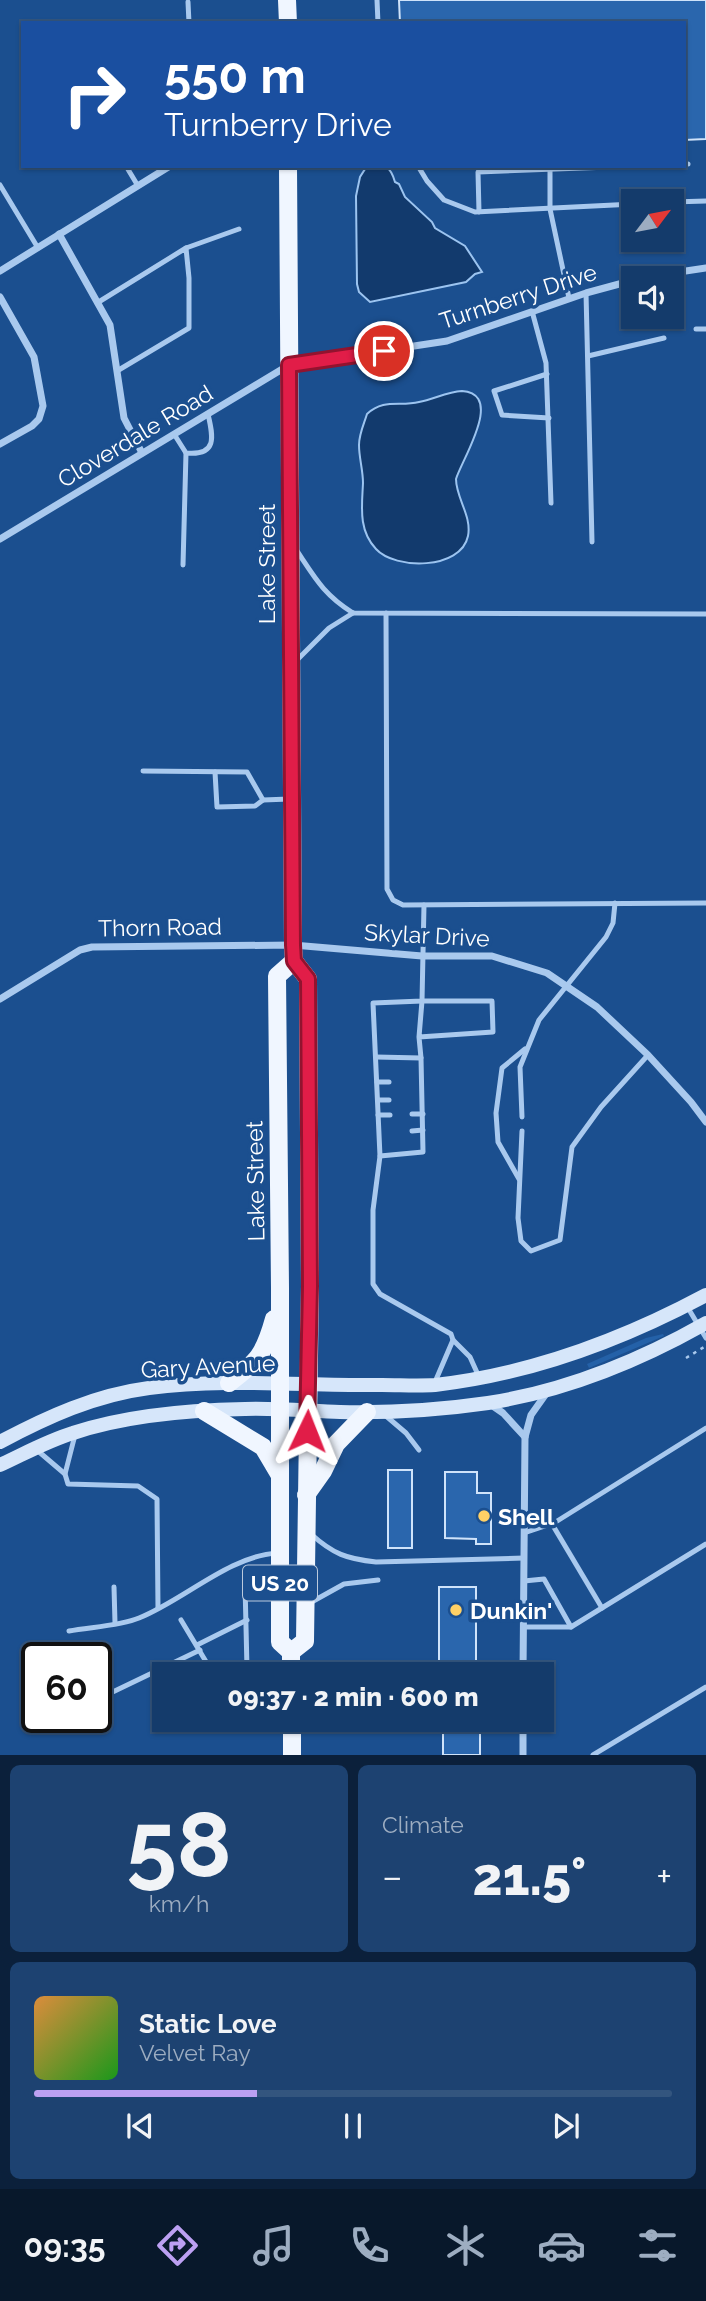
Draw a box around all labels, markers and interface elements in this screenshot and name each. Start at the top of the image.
text: 550 m [164,47,306,104]
icon: right [49,49,140,140]
text: Turnberry Drive [164,106,392,143]
north arrow [621,189,684,252]
map controls [621,189,684,329]
street label: Turnberry Drive [436,258,600,334]
button: sound [621,266,684,329]
pin [354,321,414,381]
icon: arrive [365,332,403,370]
street label: Cloverdale Road [53,379,217,493]
street label: Lake Street [253,503,280,624]
street label: Thorn Road [98,912,222,942]
street label: Skylar Drive [364,918,490,952]
street label: Lake Street [240,1120,270,1242]
street label: Gary Avenue [140,1349,276,1383]
position arrow [270,1394,344,1468]
place label: Shell [498,1503,555,1530]
marker: Shell [476,1508,492,1524]
road number: US 20 [243,1566,317,1600]
place label: Dunkin' [470,1597,552,1624]
marker: Dunkin' [448,1602,464,1618]
speed limit sign: 60 [21,1642,112,1733]
text: 09:37 · 2 min · 600 m [227,1682,479,1712]
text: 58 [126,1791,232,1898]
text: Climate [382,1811,464,1838]
text: 21.5° [472,1846,586,1907]
text: − [382,1854,402,1899]
text: + [656,1854,672,1899]
text: km/h [149,1890,209,1917]
text: Static Love [139,2009,277,2039]
text: Velvet Ray [139,2039,251,2066]
icon: previous [121,2107,159,2145]
icon: pause [334,2107,372,2145]
icon: next [547,2107,585,2145]
icon: directions [153,2221,202,2270]
icon: music [249,2221,298,2270]
icon: phone [345,2221,394,2270]
icon: climate [441,2221,490,2270]
icon: car [537,2221,586,2270]
icon: filters [633,2221,682,2270]
text: 09:35 [24,2227,106,2264]

